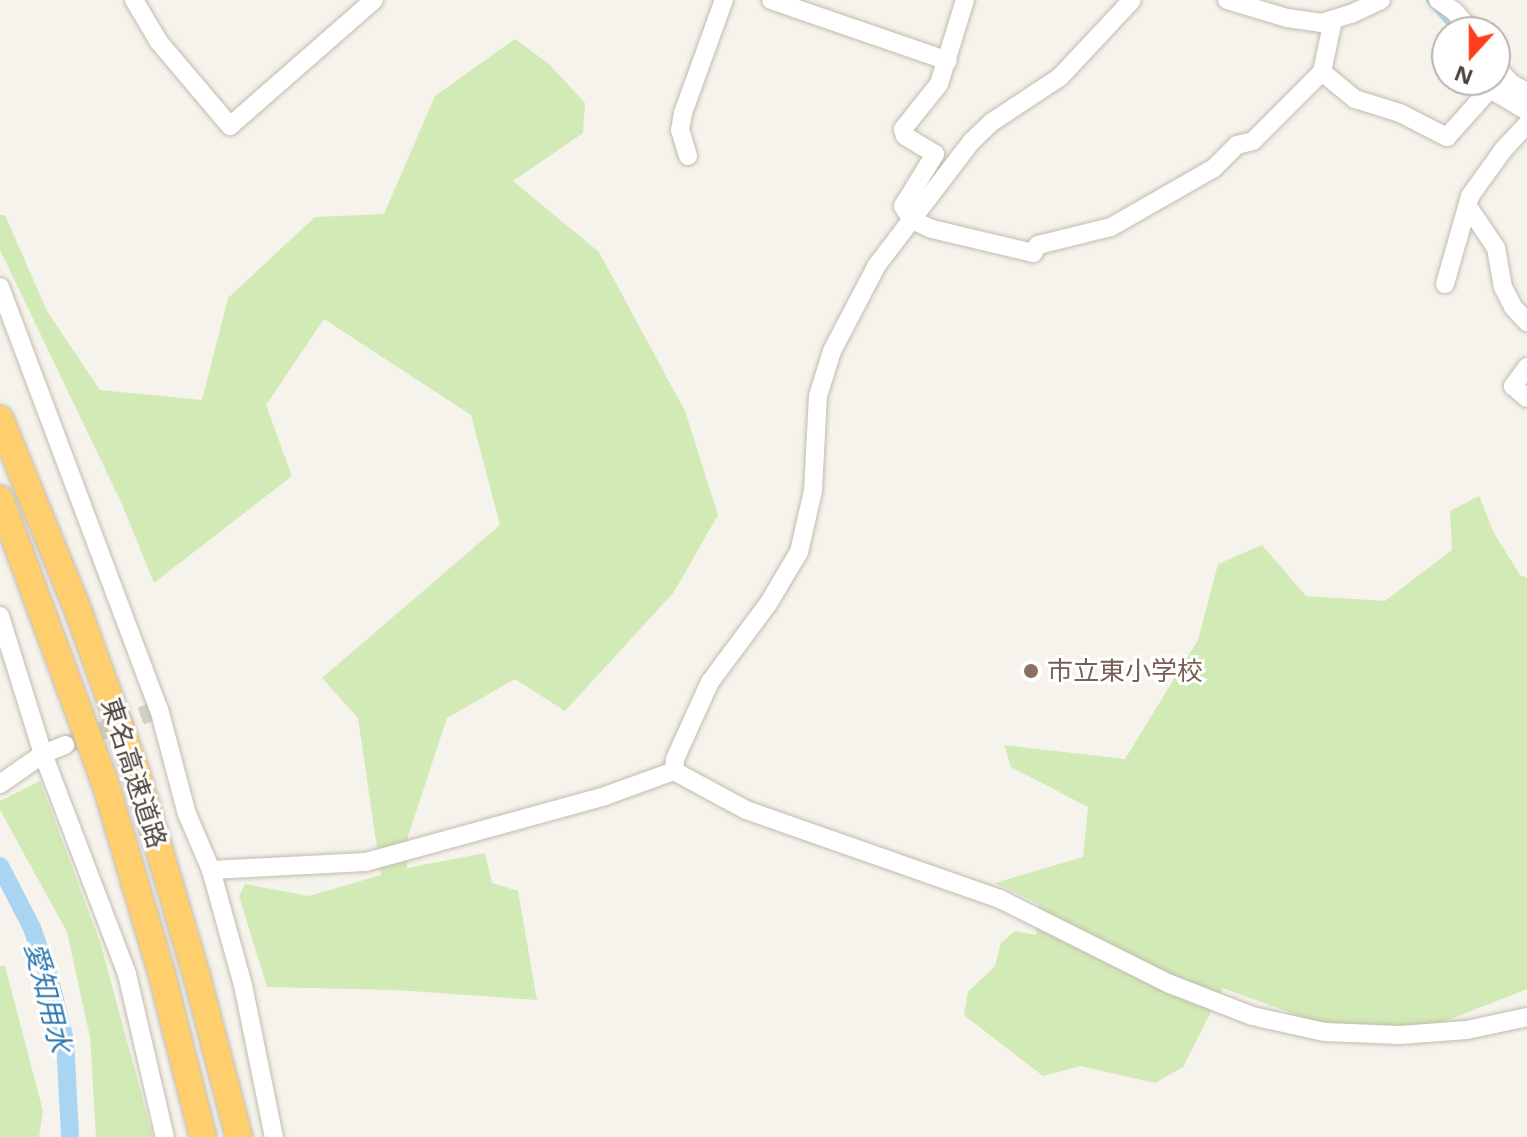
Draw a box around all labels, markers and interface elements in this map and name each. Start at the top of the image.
north arrow [1431,16,1511,96]
text: N [1449,59,1477,94]
place label: 市立東小学校 [1047,655,1203,687]
marker: 市立東小学校 [1022,662,1040,680]
street label: 東名高速道路 [95,694,173,852]
water label: 愛知用水 [19,939,79,1055]

